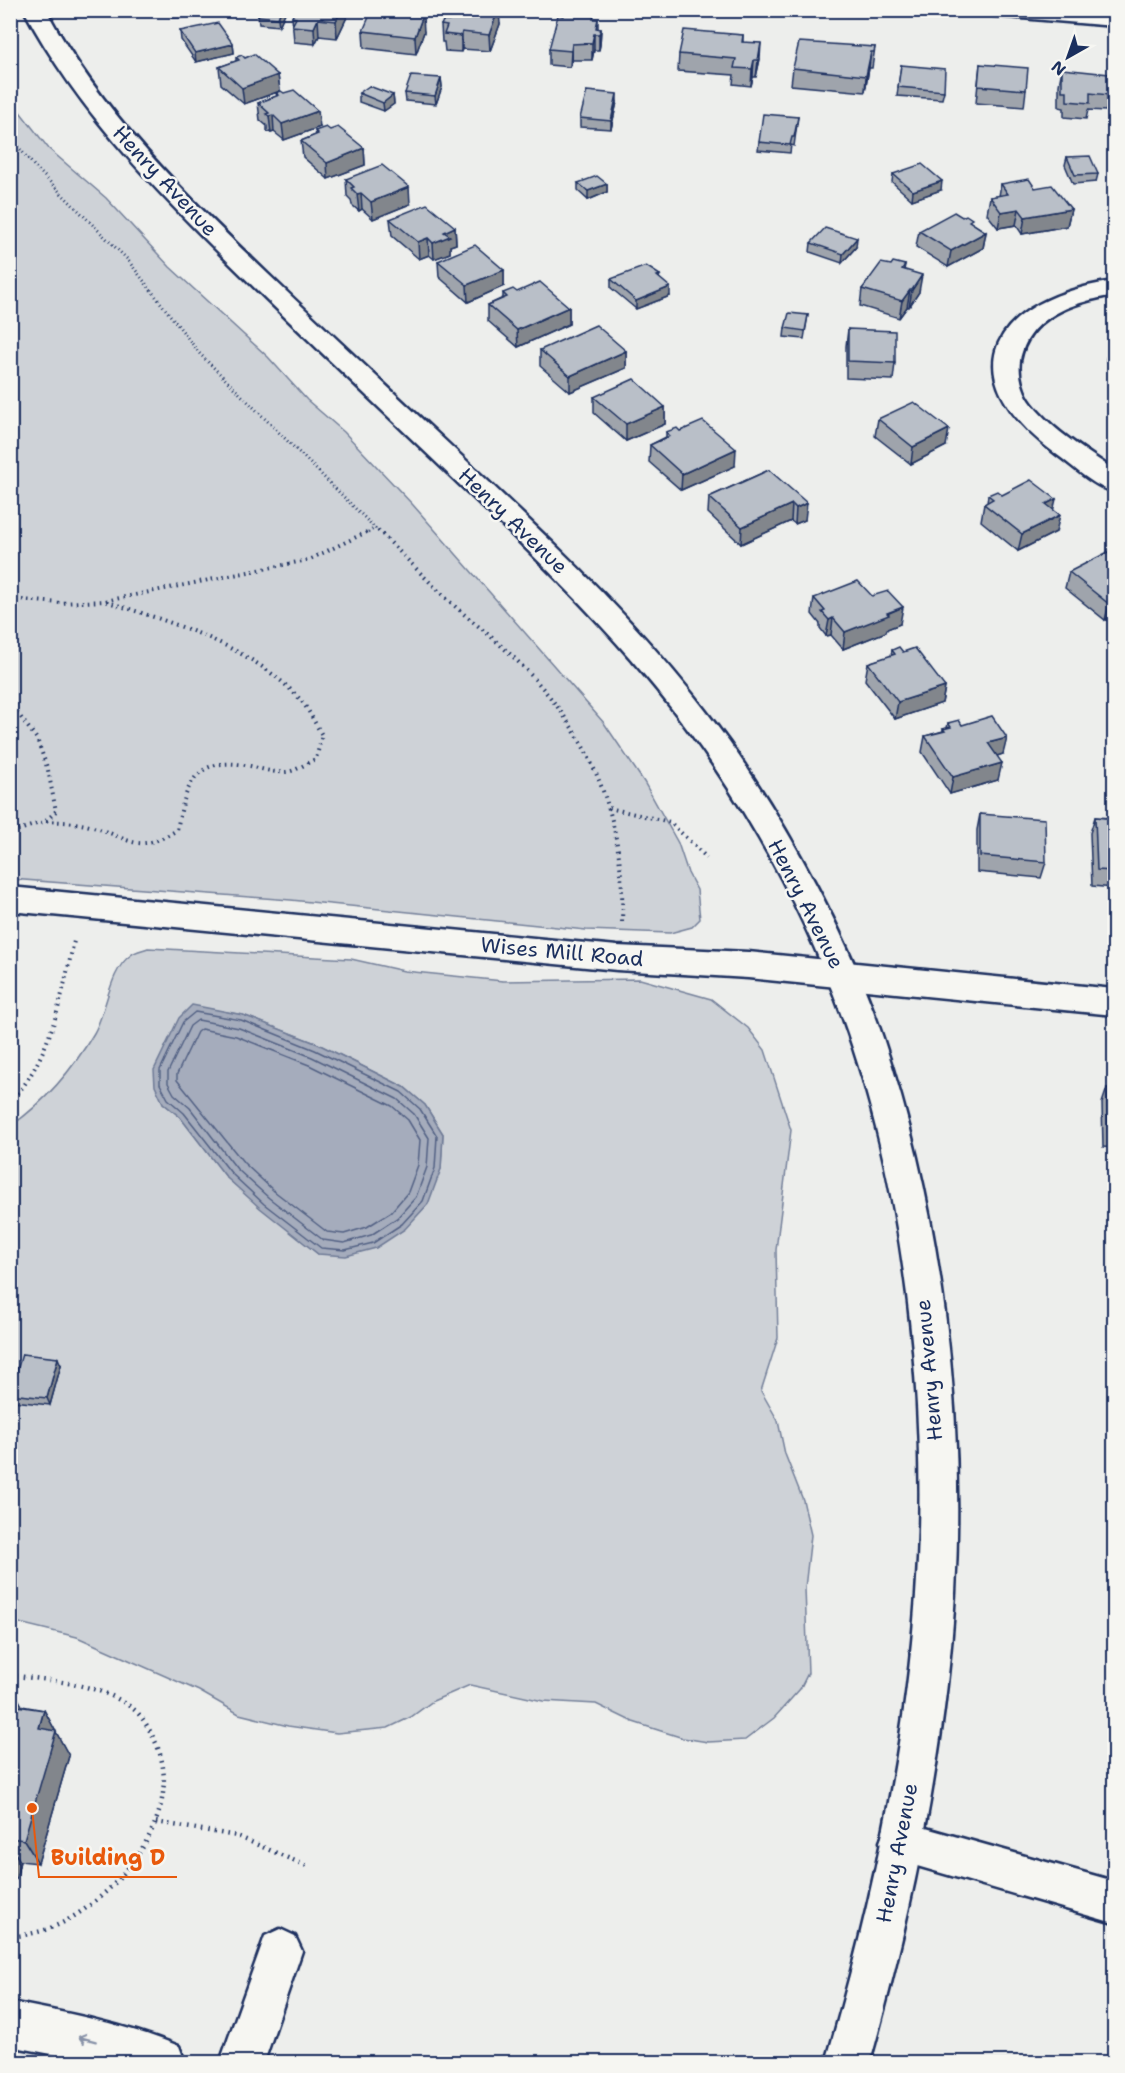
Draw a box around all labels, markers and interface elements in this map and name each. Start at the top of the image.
north arrow [1038,27,1098,87]
text: N [1047,56,1070,80]
street label: Henry Avenue [106,120,224,242]
street label: Henry Avenue [452,462,574,580]
street label: Henry Avenue [761,834,851,974]
street label: Wises Mill Road [479,931,645,973]
street label: Henry Avenue [909,1298,949,1442]
street label: Henry Avenue [870,1781,924,1925]
callout: Building D [39,1837,177,1877]
text: Building D [51,1843,165,1872]
one-way arrow [78,2033,97,2044]

